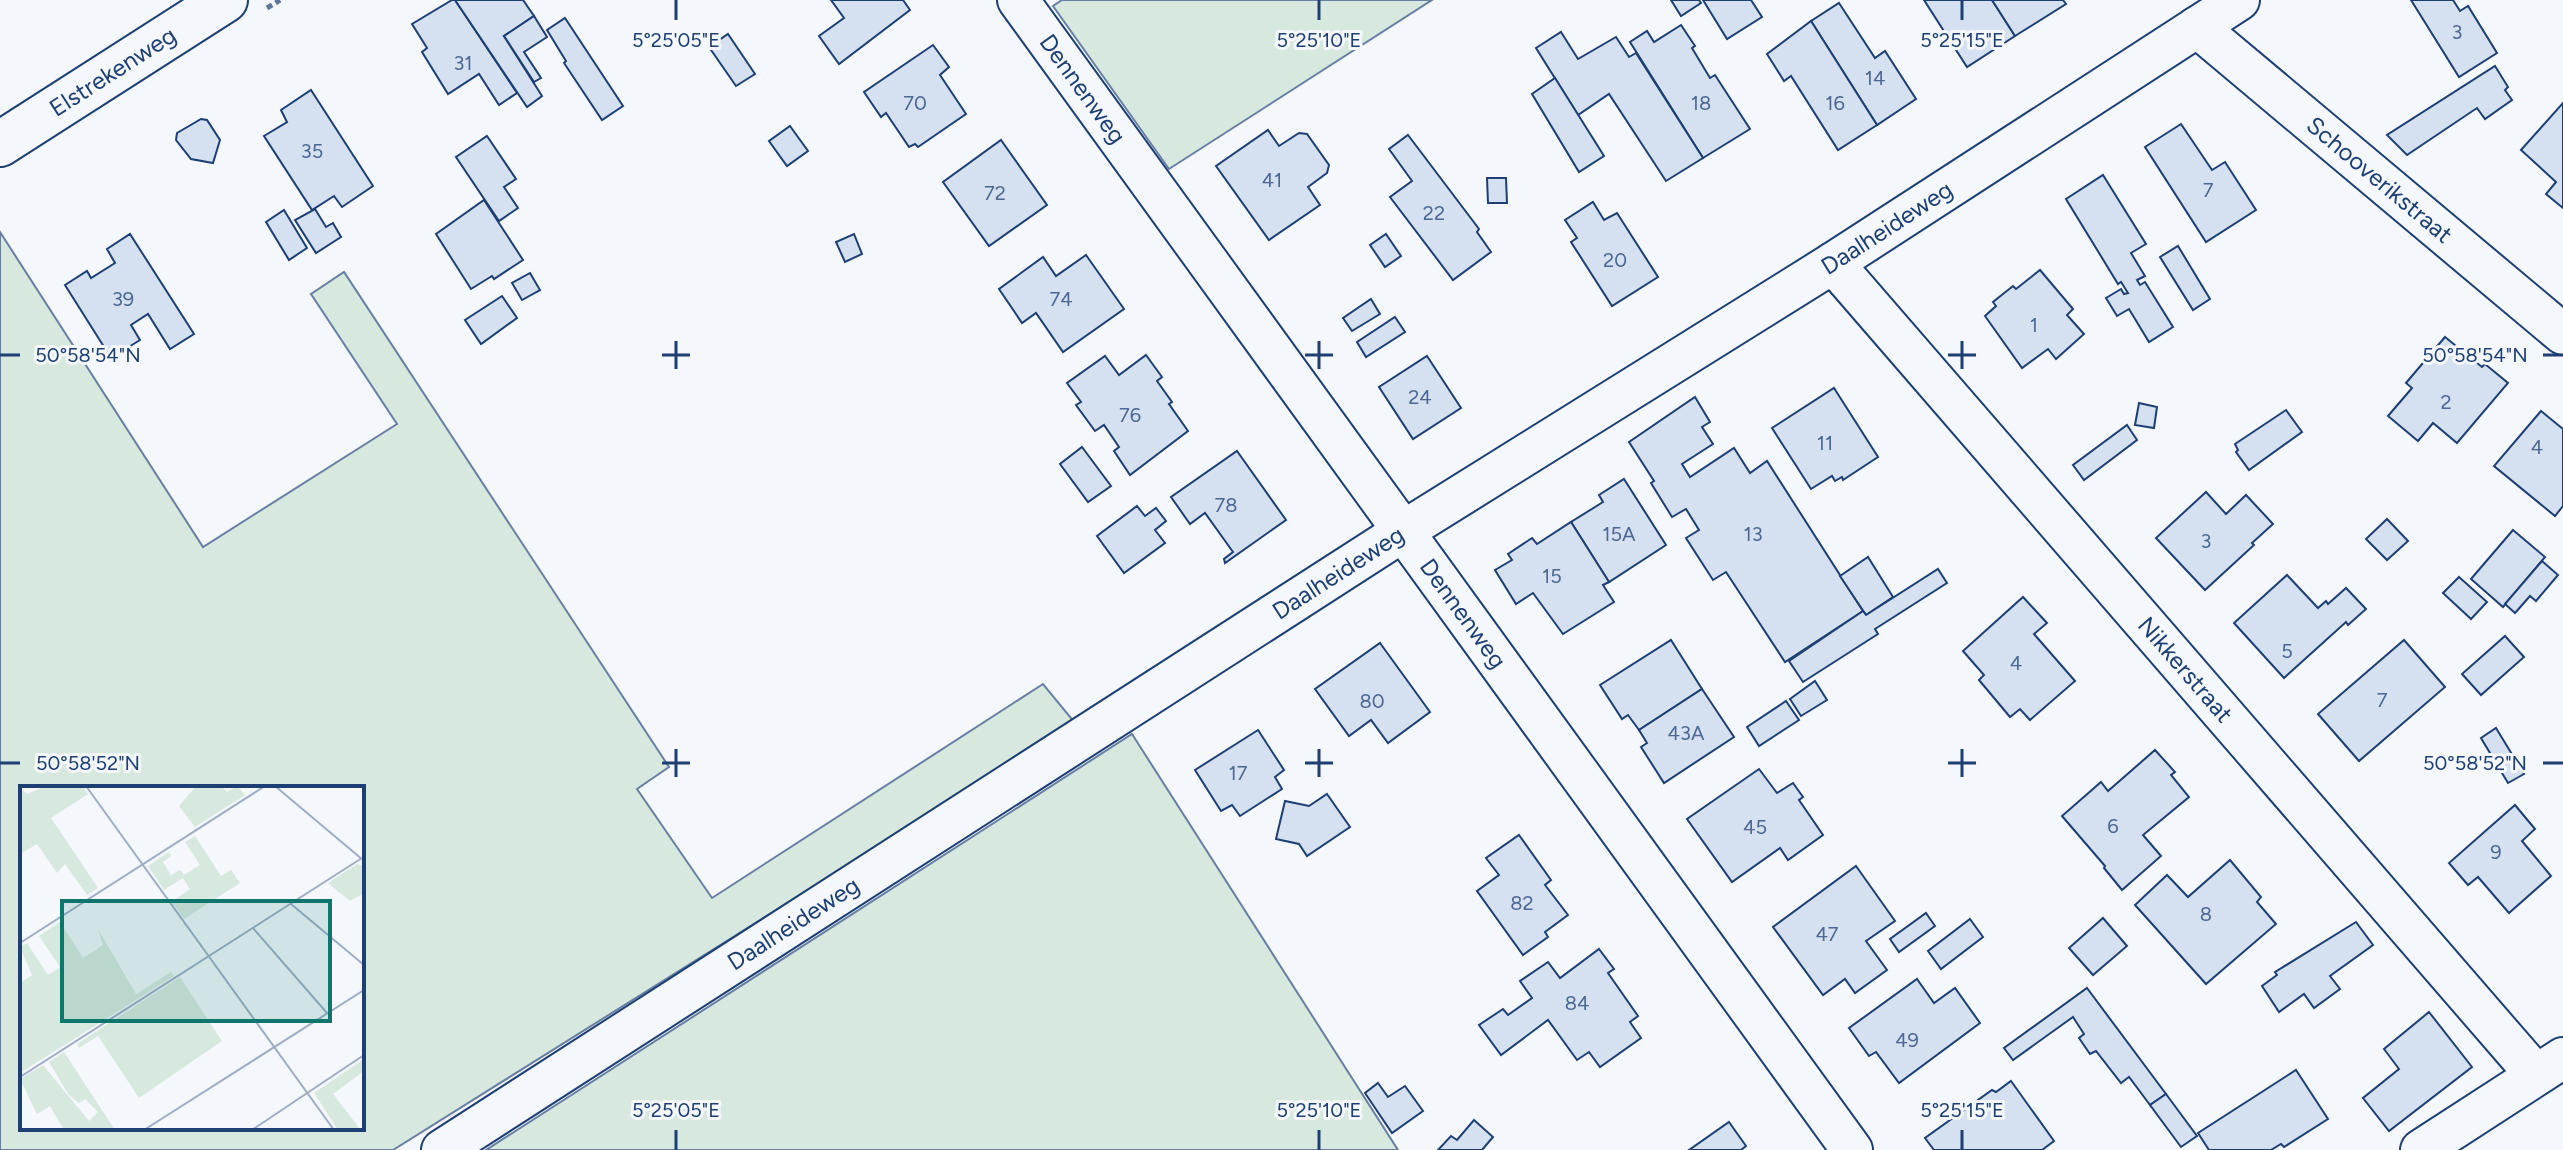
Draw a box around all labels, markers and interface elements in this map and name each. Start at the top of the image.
street label: Elstrekenweg [44,20,181,122]
house number: 3 [2452,20,2462,44]
text: 5°25'05"E [632,28,720,52]
street label: Dennenweg [1034,28,1132,149]
text: 5°25'10"E [1277,28,1361,52]
text: 5°25'15"E [1920,28,2004,52]
house number: 31 [453,51,473,75]
house number: 14 [1865,66,1885,90]
house number: 70 [903,91,927,115]
house number: 18 [1691,91,1711,115]
house number: 16 [1825,91,1845,115]
street label: Schooverikstraat [2301,110,2458,249]
house number: 35 [301,139,323,163]
house number: 41 [1262,168,1282,192]
street label: Daalheideweg [1815,174,1958,281]
house number: 7 [2203,178,2214,202]
house number: 72 [984,181,1006,205]
house number: 22 [1423,201,1445,225]
house number: 20 [1603,248,1627,272]
house number: 39 [112,287,134,311]
house number: 74 [1049,287,1073,311]
house number: 1 [2030,313,2038,337]
text: 50°58'54"N [35,343,141,367]
text: 50°58'54"N [2422,343,2528,367]
house number: 24 [1408,385,1432,409]
house number: 2 [2440,390,2452,414]
house number: 76 [1119,403,1141,427]
house number: 11 [1817,431,1833,455]
house number: 4 [2531,435,2543,459]
house number: 78 [1214,493,1238,517]
street label: Daalheideweg [1267,520,1409,626]
house number: 15A [1602,522,1636,546]
house number: 13 [1743,522,1763,546]
house number: 3 [2201,529,2211,553]
street label: Dennenweg [1414,553,1513,674]
house number: 15 [1542,564,1562,588]
street label: Nikkerstraat [2132,611,2239,728]
house number: 5 [2281,639,2293,663]
house number: 4 [2010,651,2022,675]
house number: 7 [2377,688,2388,712]
house number: 80 [1359,689,1385,713]
house number: 43A [1668,721,1705,745]
text: 50°58'52"N [36,751,140,775]
text: 50°58'52"N [2423,751,2527,775]
house number: 17 [1229,761,1248,785]
inset map [20,786,364,1130]
house number: 6 [2107,814,2119,838]
house number: 45 [1743,815,1767,839]
house number: 9 [2490,840,2502,864]
street label: Daalheideweg [722,870,865,976]
house number: 82 [1510,891,1534,915]
house number: 8 [2200,902,2212,926]
house number: 47 [1815,922,1839,946]
house number: 84 [1565,991,1589,1015]
house number: 49 [1895,1028,1919,1052]
text: 5°25'05"E [632,1098,720,1122]
text: 5°25'10"E [1277,1098,1361,1122]
text: 5°25'15"E [1920,1098,2004,1122]

